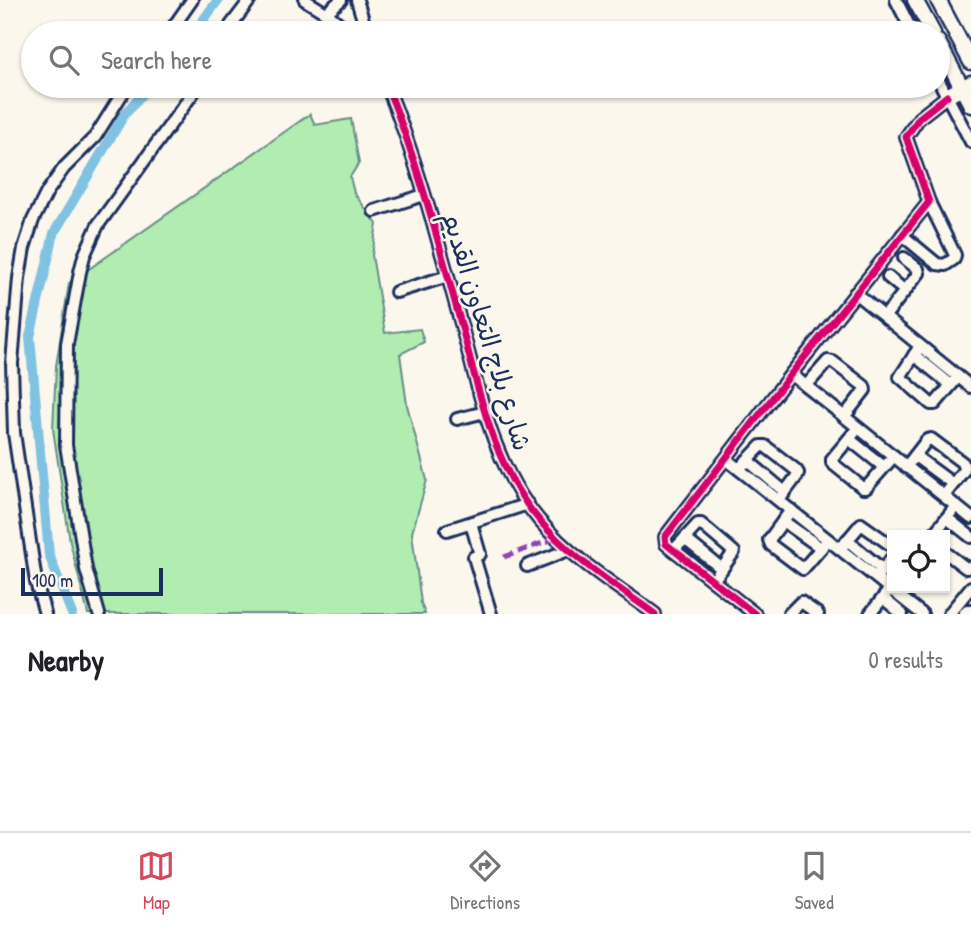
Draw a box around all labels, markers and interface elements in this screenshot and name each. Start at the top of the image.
search box [21,21,950,98]
icon: search [45,41,83,79]
text: Search here [101,42,212,77]
street label: شارع بلاج التعاون القديم [432,207,541,456]
map controls [887,530,950,593]
button: locate [887,530,950,593]
scale bar [21,565,163,597]
text: 100 m [32,567,73,593]
text: Nearby [28,640,104,680]
text: 0 results [868,644,943,675]
tab: Map [137,847,175,915]
tab: Directions [450,847,520,915]
tab: Saved [795,847,834,915]

